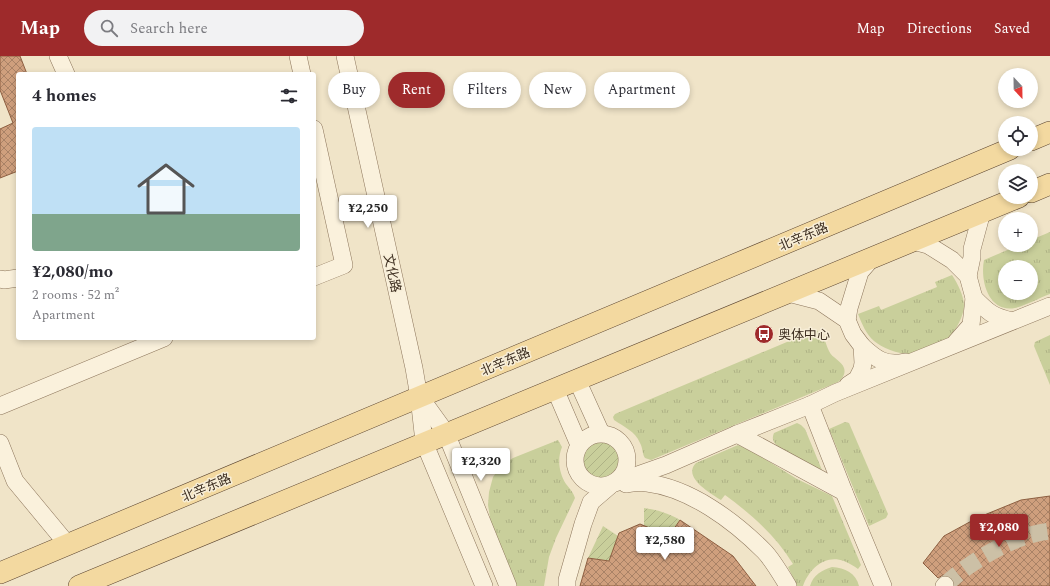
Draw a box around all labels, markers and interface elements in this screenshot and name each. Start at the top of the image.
search box [84,10,364,46]
text: Map [20,14,60,43]
icon: search [98,17,120,39]
text: Search here [130,17,208,40]
text: Map [857,18,885,39]
text: Directions [907,18,972,39]
text: Saved [994,18,1030,39]
north arrow [998,68,1038,108]
map controls [998,68,1038,300]
chip: Buy [328,72,380,108]
chip: Rent [388,72,445,108]
chip: Filters [453,72,521,108]
chip: New [529,72,586,108]
chip: Apartment [594,72,690,108]
text: 4 homes [32,83,97,109]
icon: filters [278,85,300,107]
button: locate [998,116,1038,156]
icon: home [130,153,202,225]
button: layers [998,164,1038,204]
pin: ¥2,250 [335,195,401,229]
text: ¥2,250 [348,198,388,218]
button: + [998,212,1038,252]
street label: 北辛东路 [776,218,831,256]
street label: 文化路 [378,252,406,294]
text: ¥2,080/mo [32,259,113,285]
button: − [998,260,1038,300]
text: 2 rooms · 52 m² [32,285,119,305]
text: Apartment [32,305,95,325]
bus stop icon: 奥体中心 [753,323,775,345]
place label: 奥体中心 [778,325,830,345]
street label: 北辛东路 [478,343,533,381]
pin: ¥2,320 [448,448,514,482]
text: ¥2,320 [461,451,501,471]
street label: 北辛东路 [179,469,234,507]
pin: ¥2,080 [966,514,1032,548]
text: ¥2,080 [979,517,1019,537]
pin: ¥2,580 [632,527,698,561]
text: ¥2,580 [645,530,685,550]

